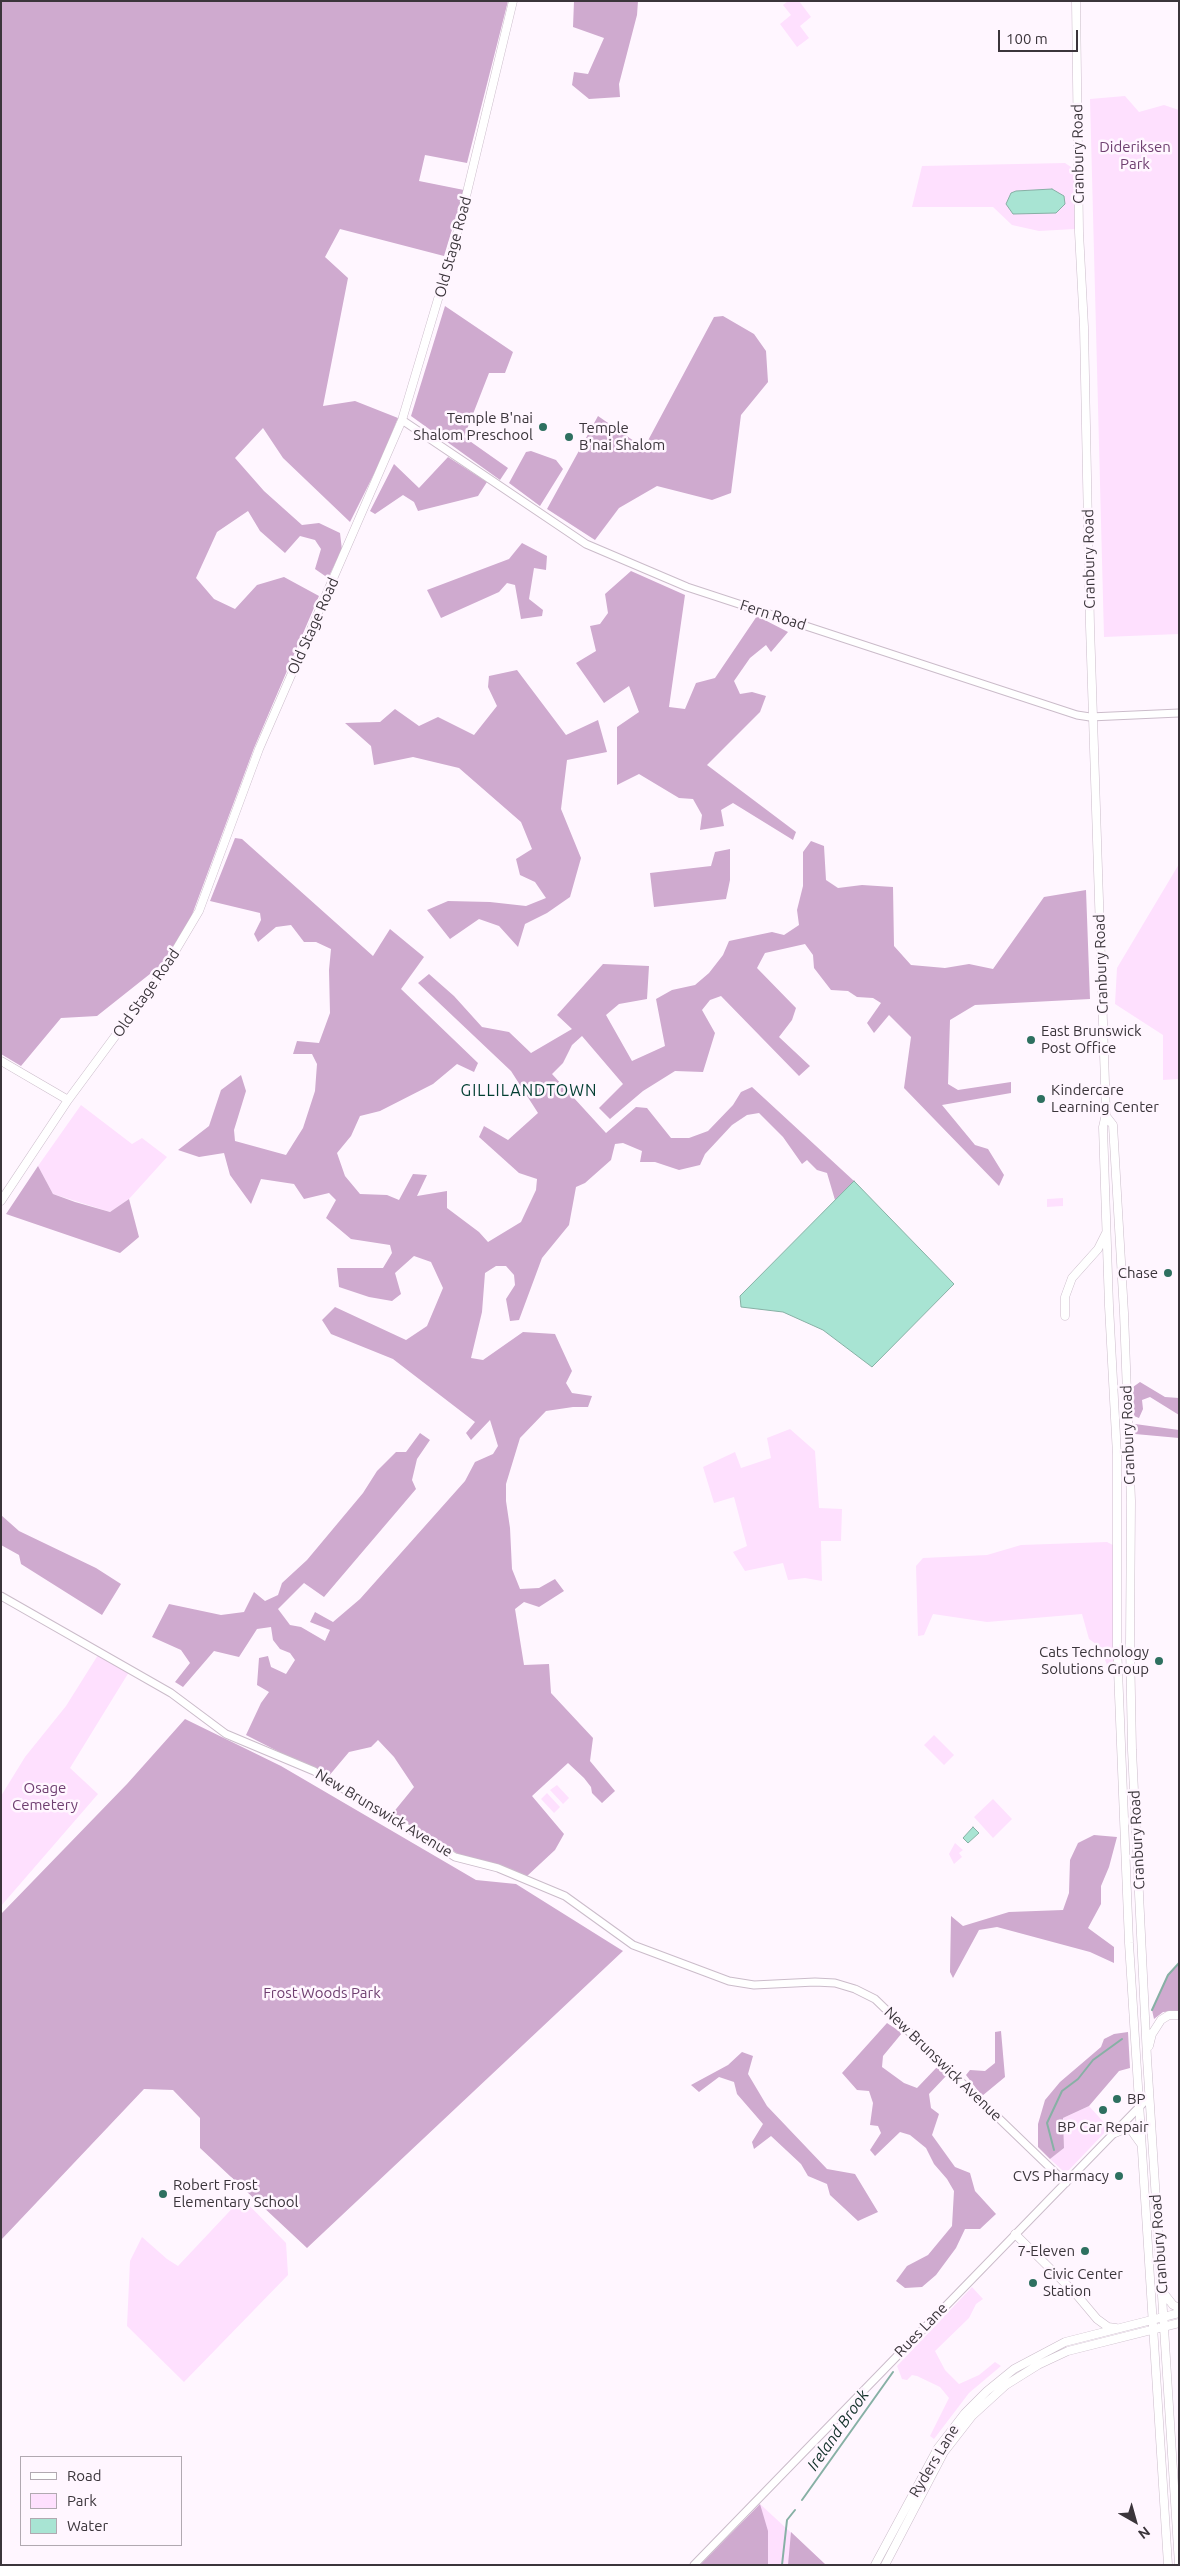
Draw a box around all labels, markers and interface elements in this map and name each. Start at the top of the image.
scale bar [1000,20,1080,52]
text: 100 m [1006,30,1048,47]
street label: Cranbury Road [1068,104,1088,204]
park label: Dideriksen Park [1099,138,1171,173]
street label: Old Stage Road [431,194,475,300]
place label: Temple B'nai Shalom Preschool [413,409,533,444]
place label: Temple B'nai Shalom [579,419,665,454]
marker: Temple B'nai Shalom Preschool [537,421,549,433]
marker: Temple B'nai Shalom [563,431,575,443]
street label: Cranbury Road [1079,509,1099,609]
street label: Old Stage Road [284,575,342,677]
street label: Fern Road [738,596,808,634]
street label: Cranbury Road [1090,914,1112,1014]
street label: Old Stage Road [109,945,183,1041]
place label: East Brunswick Post Office [1041,1022,1142,1057]
marker: East Brunswick Post Office [1025,1034,1037,1046]
district label: GILLILANDTOWN [459,1081,599,1101]
place label: Kindercare Learning Center [1051,1081,1159,1116]
marker: Kindercare Learning Center [1035,1093,1047,1105]
place label: Chase [1118,1264,1158,1282]
marker: Chase [1162,1267,1174,1279]
street label: Cranbury Road [1117,1385,1139,1485]
place label: Cats Technology Solutions Group [1039,1643,1149,1678]
marker: Cats Technology Solutions Group [1153,1655,1165,1667]
street label: New Brunswick Avenue [312,1765,456,1861]
park label: Osage Cemetery [12,1779,78,1814]
street label: Cranbury Road [1125,1790,1149,1890]
park label: Frost Woods Park [263,1984,381,2002]
street label: New Brunswick Avenue [880,2003,1006,2125]
place label: BP [1127,2090,1145,2108]
marker: BP [1111,2093,1123,2105]
marker: BP Car Repair [1097,2104,1109,2116]
place label: BP Car Repair [1057,2118,1149,2136]
place label: CVS Pharmacy [1013,2167,1109,2185]
marker: CVS Pharmacy [1113,2170,1125,2182]
place label: Robert Frost Elementary School [173,2176,299,2211]
marker: Robert Frost Elementary School [157,2188,169,2200]
street label: Cranbury Road [1147,2194,1171,2294]
place label: 7-Eleven [1017,2242,1075,2260]
marker: 7-Eleven [1079,2245,1091,2257]
place label: Civic Center Station [1043,2265,1123,2300]
marker: Civic Center Station [1027,2277,1039,2289]
street label: Rues Lane [891,2299,951,2361]
water label: Ireland Brook [803,2386,873,2474]
street label: Ryders Lane [905,2421,963,2501]
legend [20,2456,182,2546]
text: Road [67,2467,102,2484]
text: Park [67,2492,97,2509]
north arrow [1110,2496,1160,2546]
text: Water [67,2517,108,2534]
text: N [1135,2523,1153,2542]

